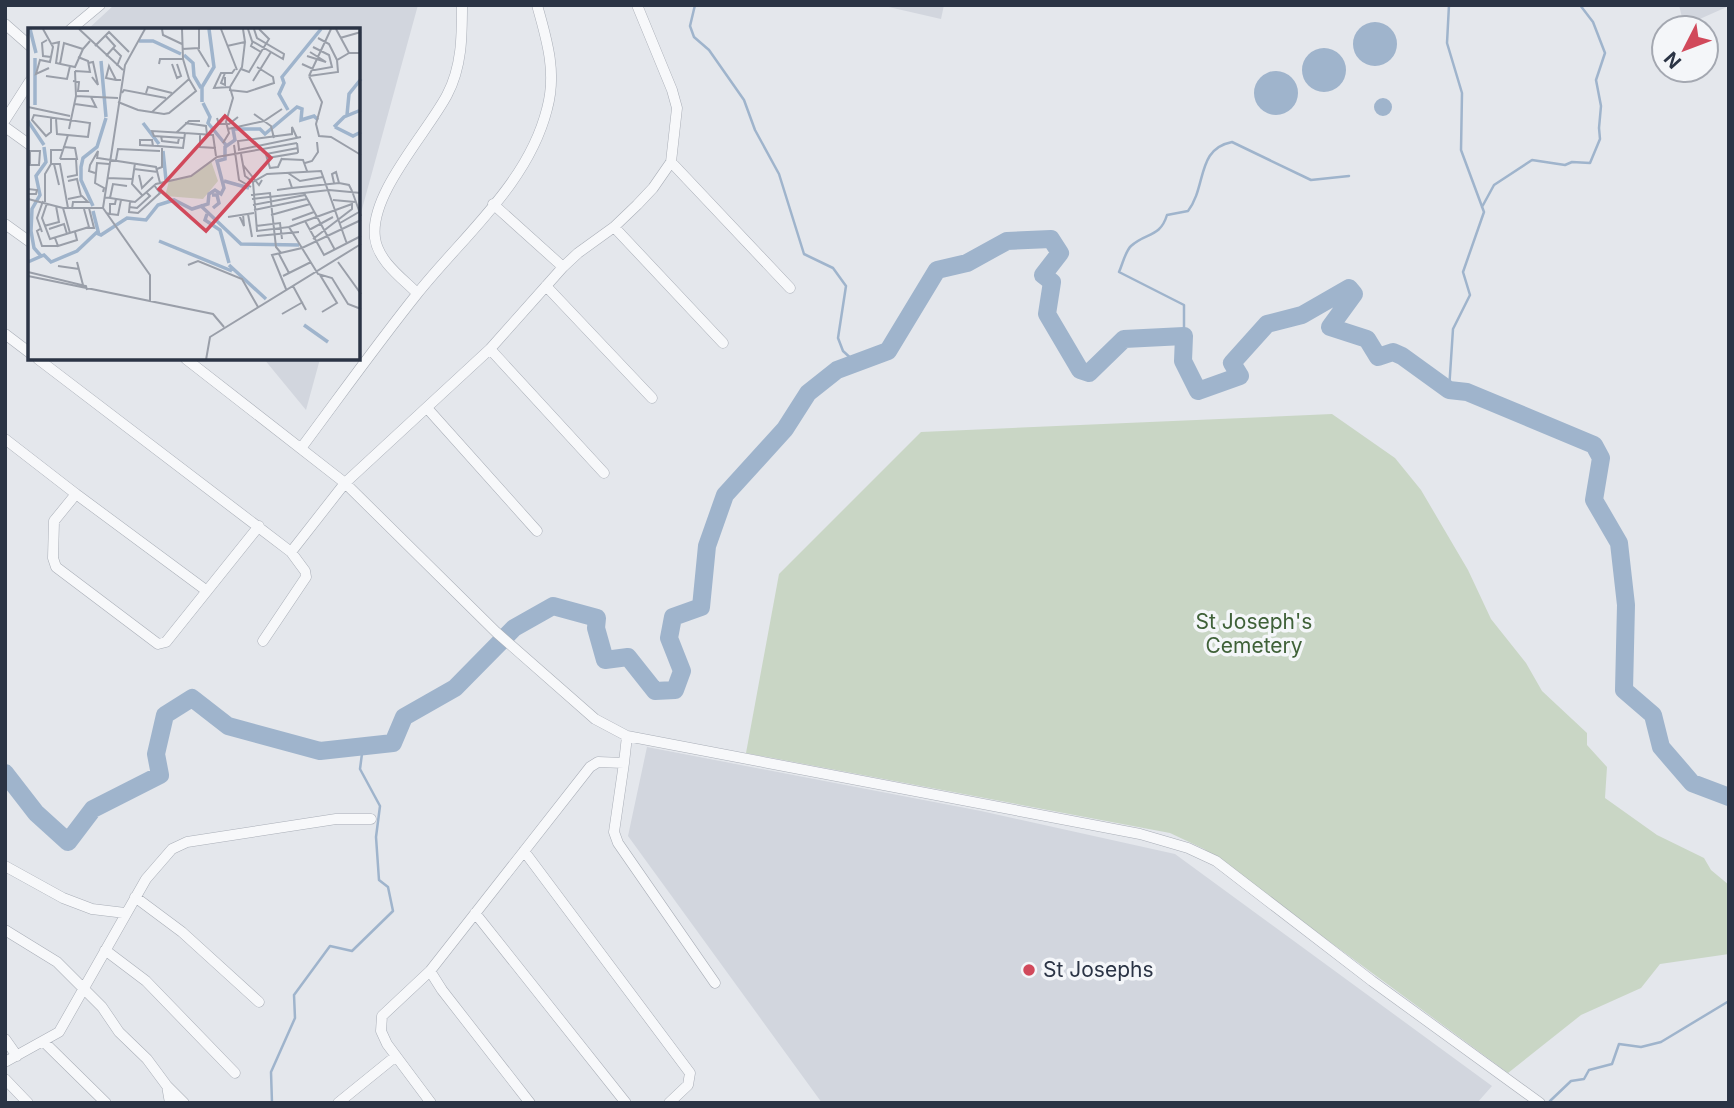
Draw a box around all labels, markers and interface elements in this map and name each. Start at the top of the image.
north arrow [1650,14,1720,84]
inset map [28,28,360,360]
text: N [1659,47,1686,73]
park label: St Joseph's Cemetery [1196,609,1312,658]
place label: St Josephs [1043,957,1154,982]
marker: St Josephs [1021,962,1037,978]

